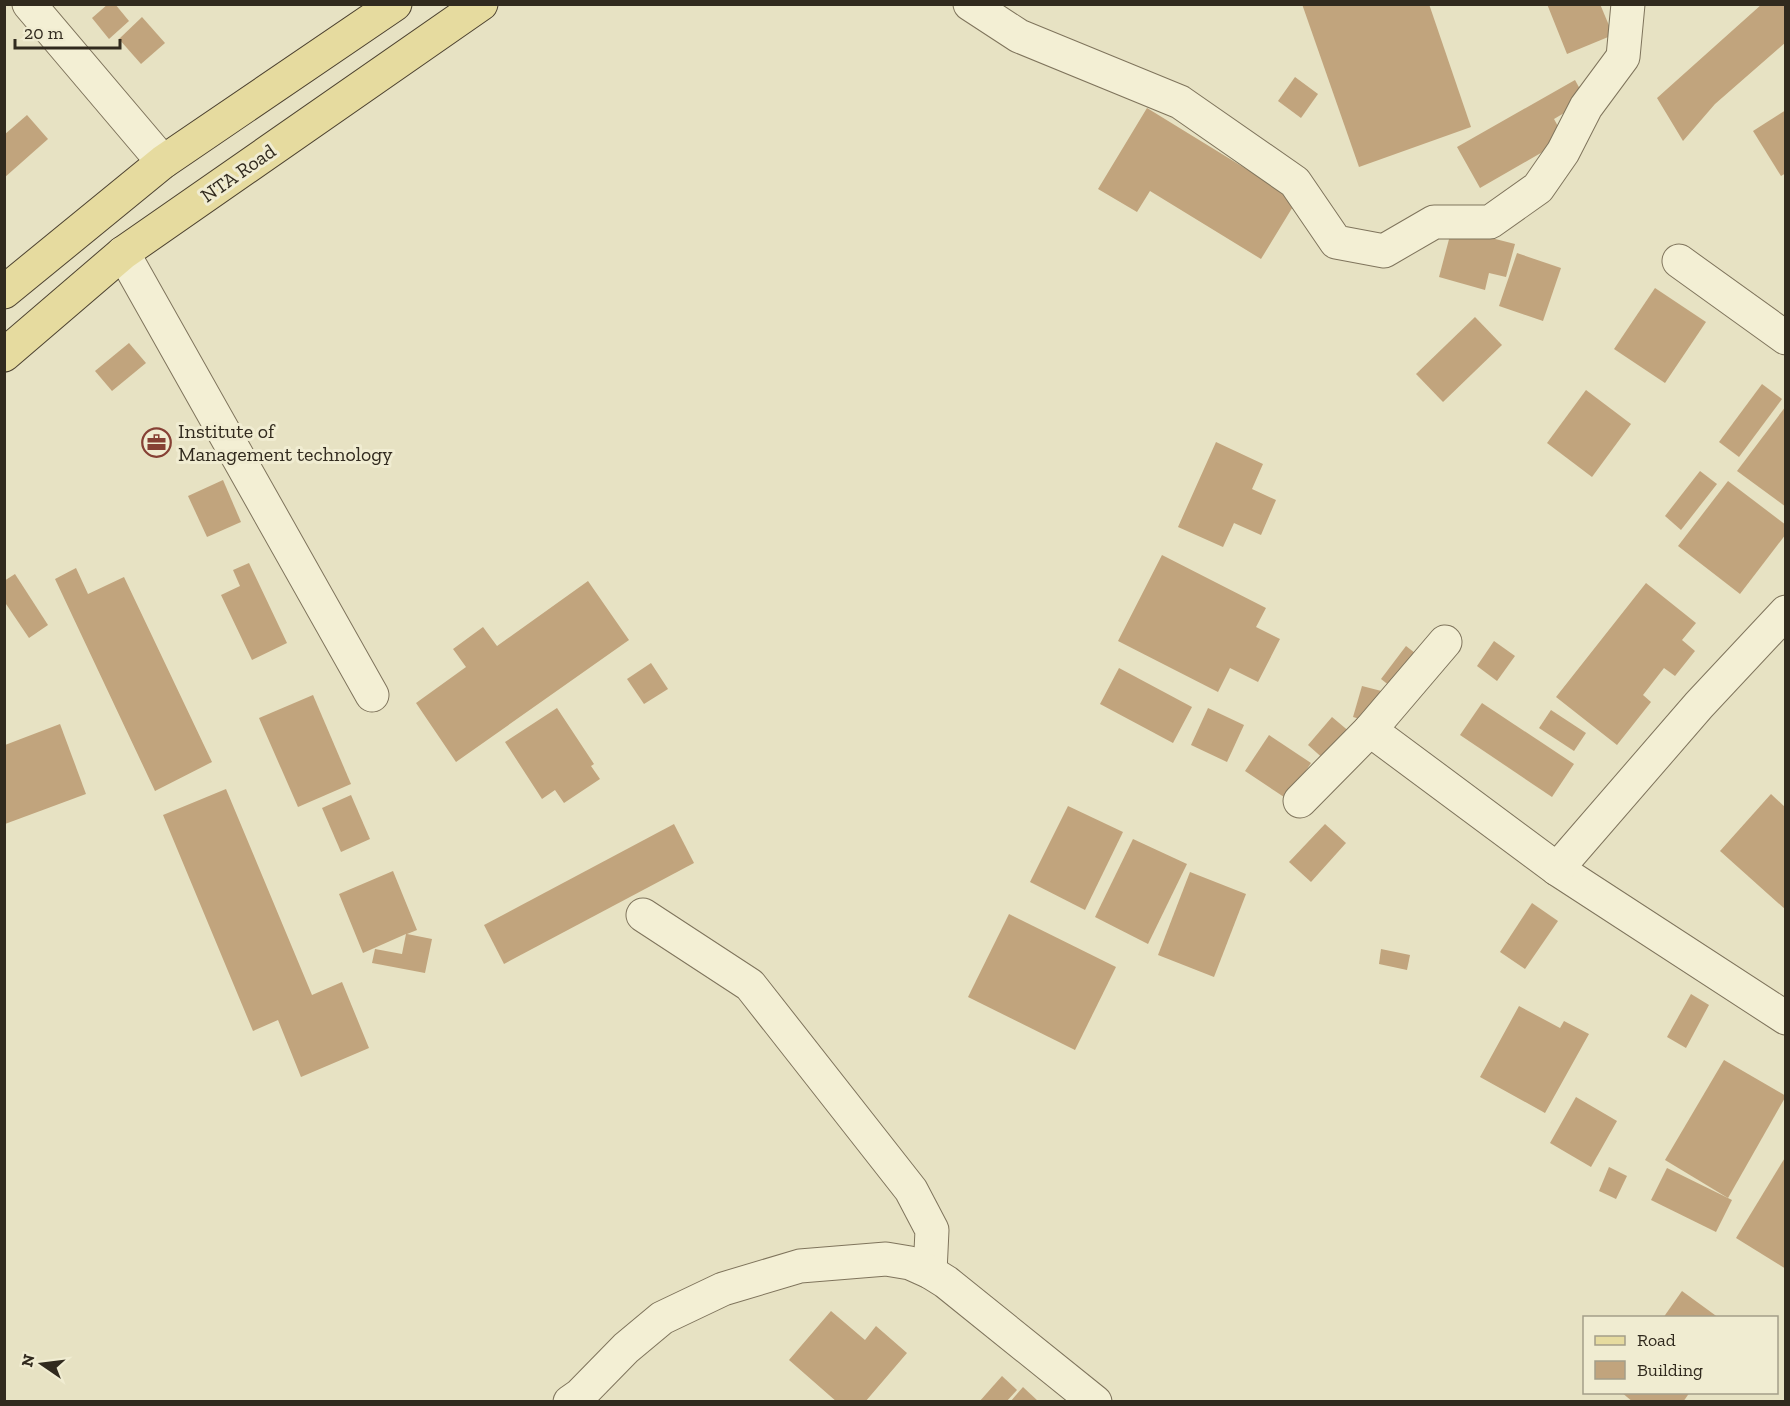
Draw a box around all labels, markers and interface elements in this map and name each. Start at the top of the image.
scale bar [15,12,120,50]
text: 20 m [24,22,64,44]
street label: NTA Road [196,139,280,207]
place label: Institute of Management technology [178,419,393,466]
office icon: Institute of Management technology [141,427,173,459]
legend [1583,1316,1778,1394]
text: Road [1637,1329,1676,1351]
north arrow [12,1334,72,1394]
text: N [17,1352,39,1369]
text: Building [1637,1359,1703,1381]

